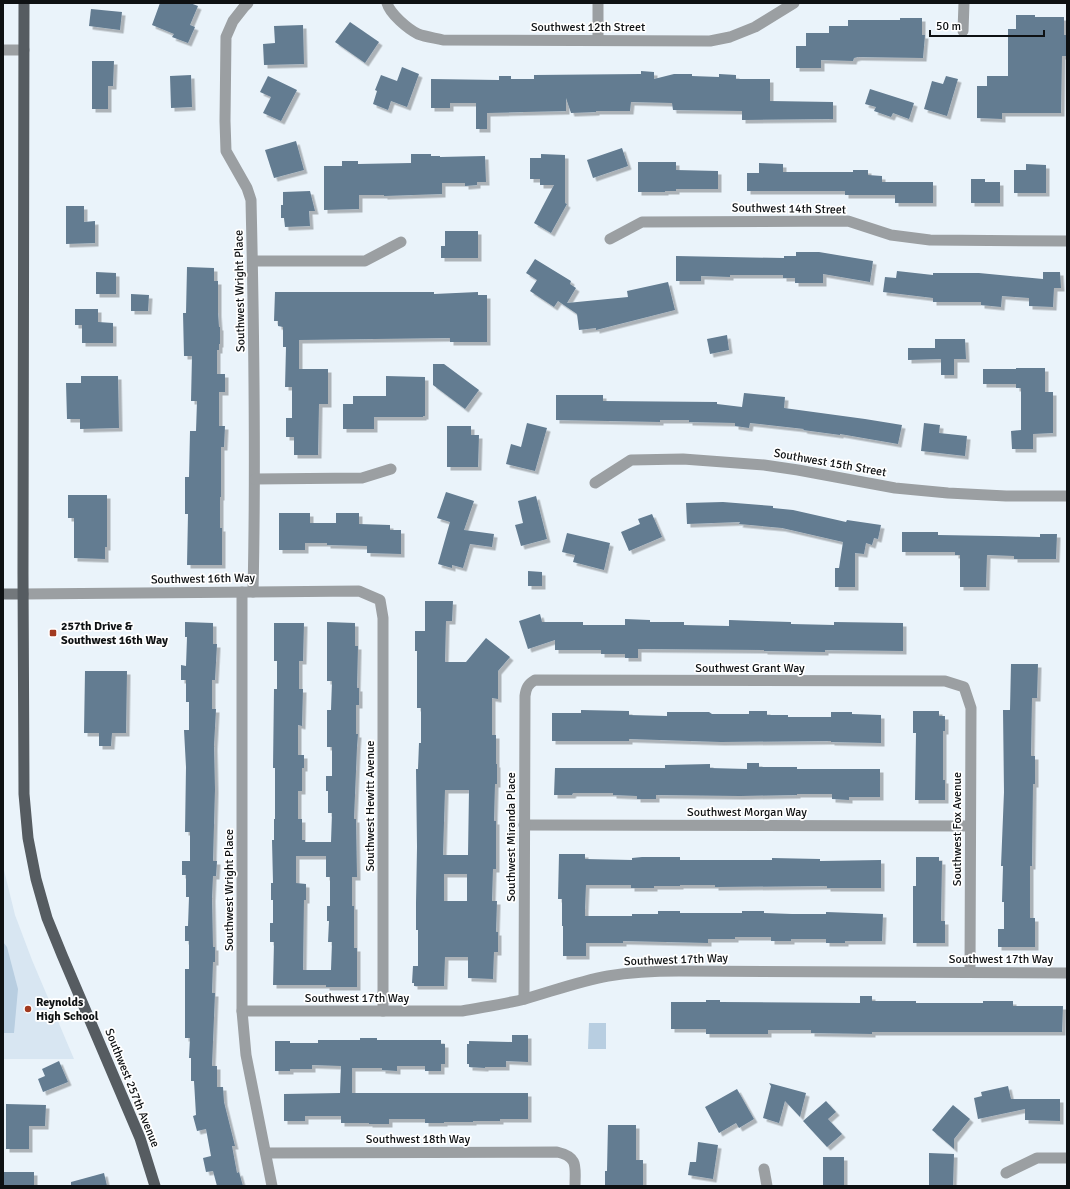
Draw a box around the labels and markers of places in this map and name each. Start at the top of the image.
place label: 257th Drive & Southwest 16th Way [61,619,168,648]
marker: 257th Drive & Southwest 16th Way [48,628,58,638]
place label: Reynolds High School [36,995,99,1024]
marker: Reynolds High School [23,1004,33,1014]

